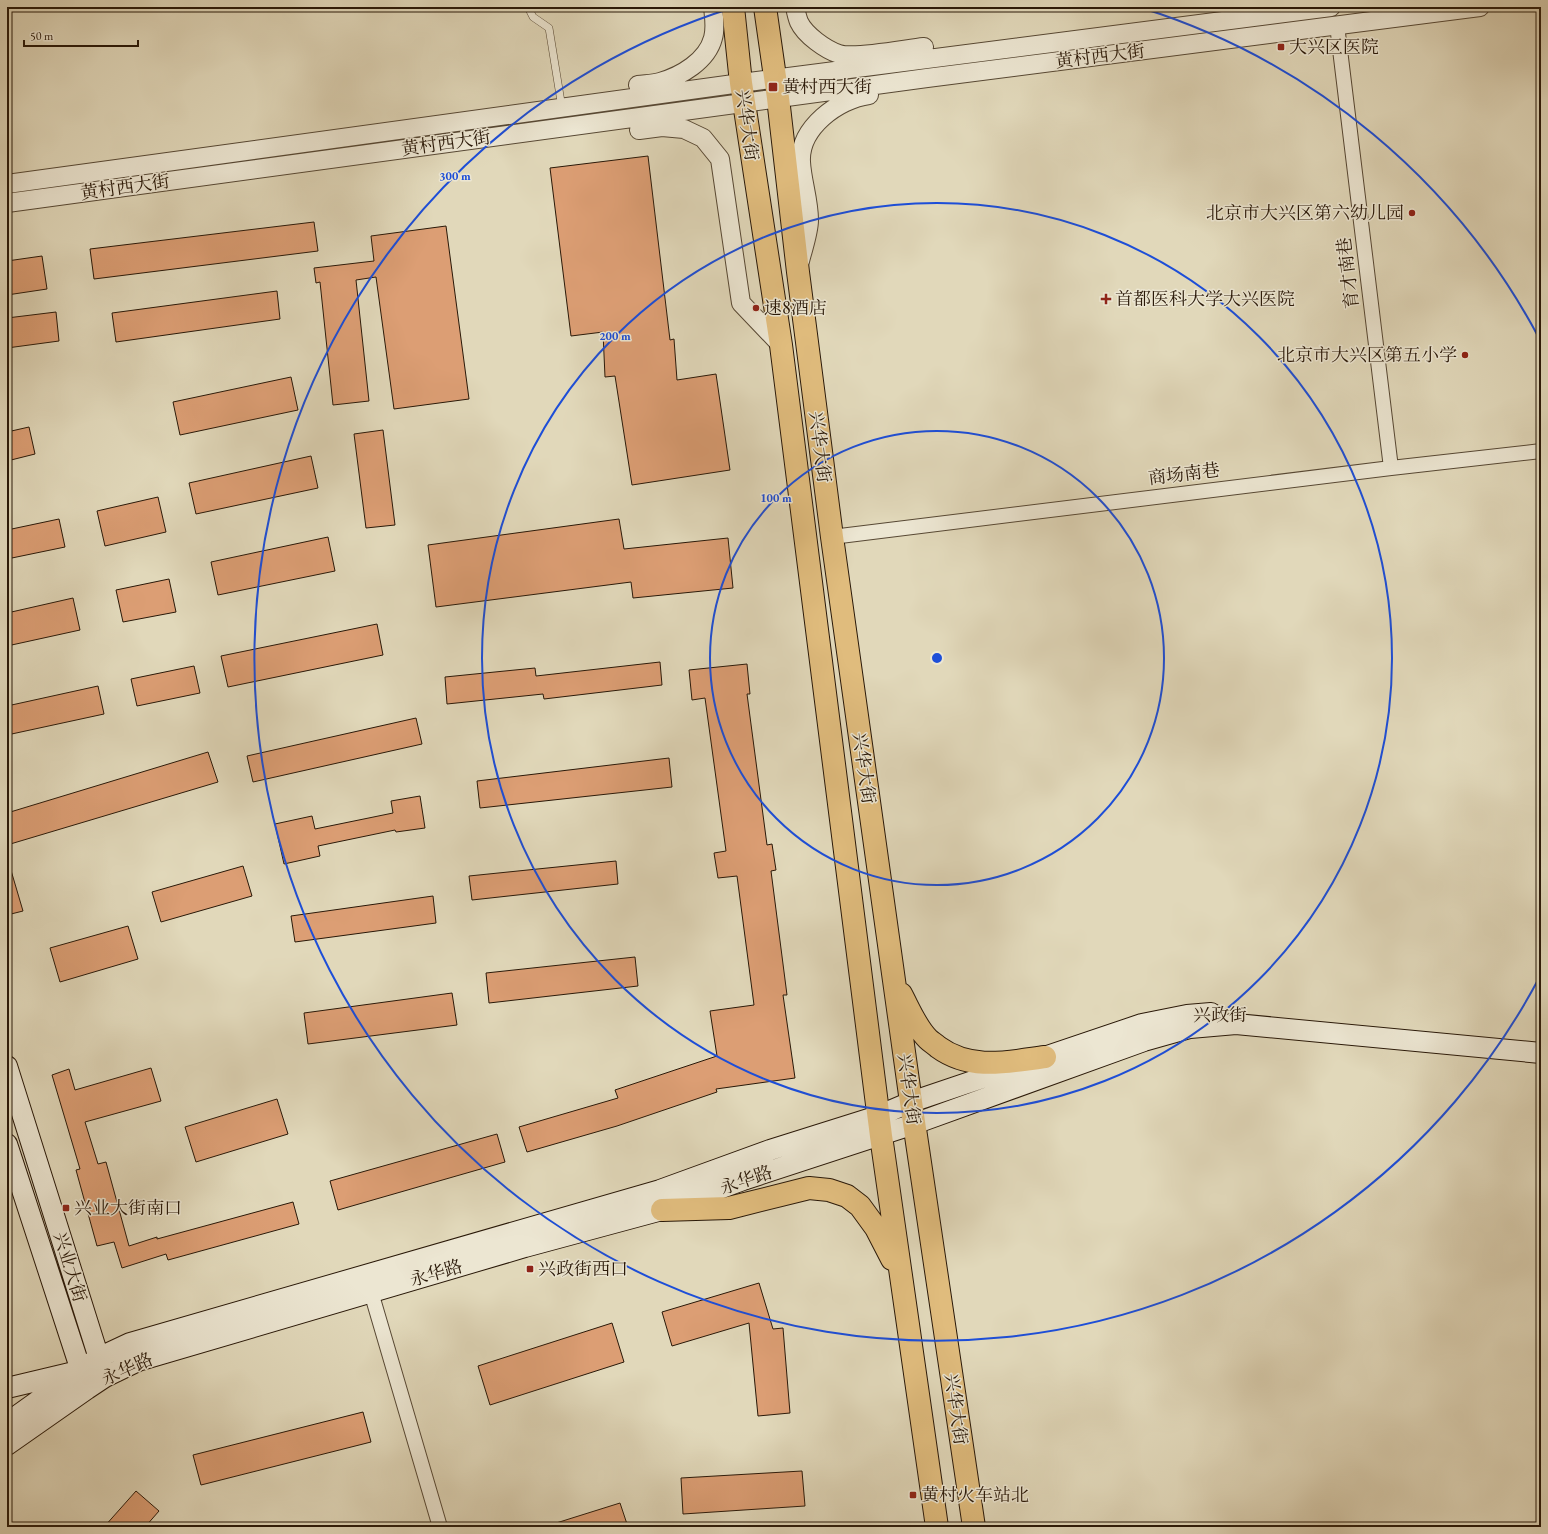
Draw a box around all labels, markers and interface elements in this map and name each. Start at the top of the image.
scale bar [24,22,138,48]
text: 50 m [30,28,54,44]
place label: 大兴区医院 [1289,35,1379,58]
street label: 黄村西大街 [1054,39,1146,72]
marker: 大兴区医院 [1276,42,1286,52]
place label: 黄村西大街 [782,75,872,98]
marker: 黄村西大街 [767,81,779,93]
street label: 兴华大街 [731,88,764,162]
street label: 黄村西大街 [400,125,492,160]
text: 300 m [439,168,471,184]
street label: 黄村西大街 [79,169,171,204]
place label: 北京市大兴区第六幼儿园 [1206,201,1404,224]
marker: 北京市大兴区第六幼儿园 [1407,208,1417,218]
street label: 育才南巷 [1332,236,1363,310]
place label: 首都医科大学大兴医院 [1115,287,1295,310]
marker: 首都医科大学大兴医院 [1100,293,1112,305]
place label: 速8酒店 [764,296,827,319]
marker: 速8酒店 [751,303,761,313]
text: 200 m [599,328,631,344]
place label: 北京市大兴区第五小学 [1277,343,1457,366]
marker: 北京市大兴区第五小学 [1460,350,1470,360]
street label: 兴华大街 [805,410,836,484]
street label: 商场南巷 [1147,458,1221,489]
text: 100 m [760,490,792,506]
centre of rings [930,651,944,665]
street label: 兴华大街 [848,731,881,805]
street label: 兴政街 [1193,1003,1247,1026]
street label: 兴华大街 [893,1052,926,1126]
street label: 永华路 [717,1160,775,1199]
place label: 兴业大街南口 [74,1196,182,1219]
marker: 兴业大街南口 [61,1203,71,1213]
street label: 兴业大街 [49,1229,92,1305]
street label: 永华路 [407,1254,465,1291]
place label: 兴政街西口 [538,1257,628,1280]
marker: 兴政街西口 [525,1264,535,1274]
street label: 永华路 [97,1347,156,1390]
street label: 兴华大街 [940,1372,973,1446]
place label: 黄村火车站北 [921,1483,1029,1506]
marker: 黄村火车站北 [908,1490,918,1500]

